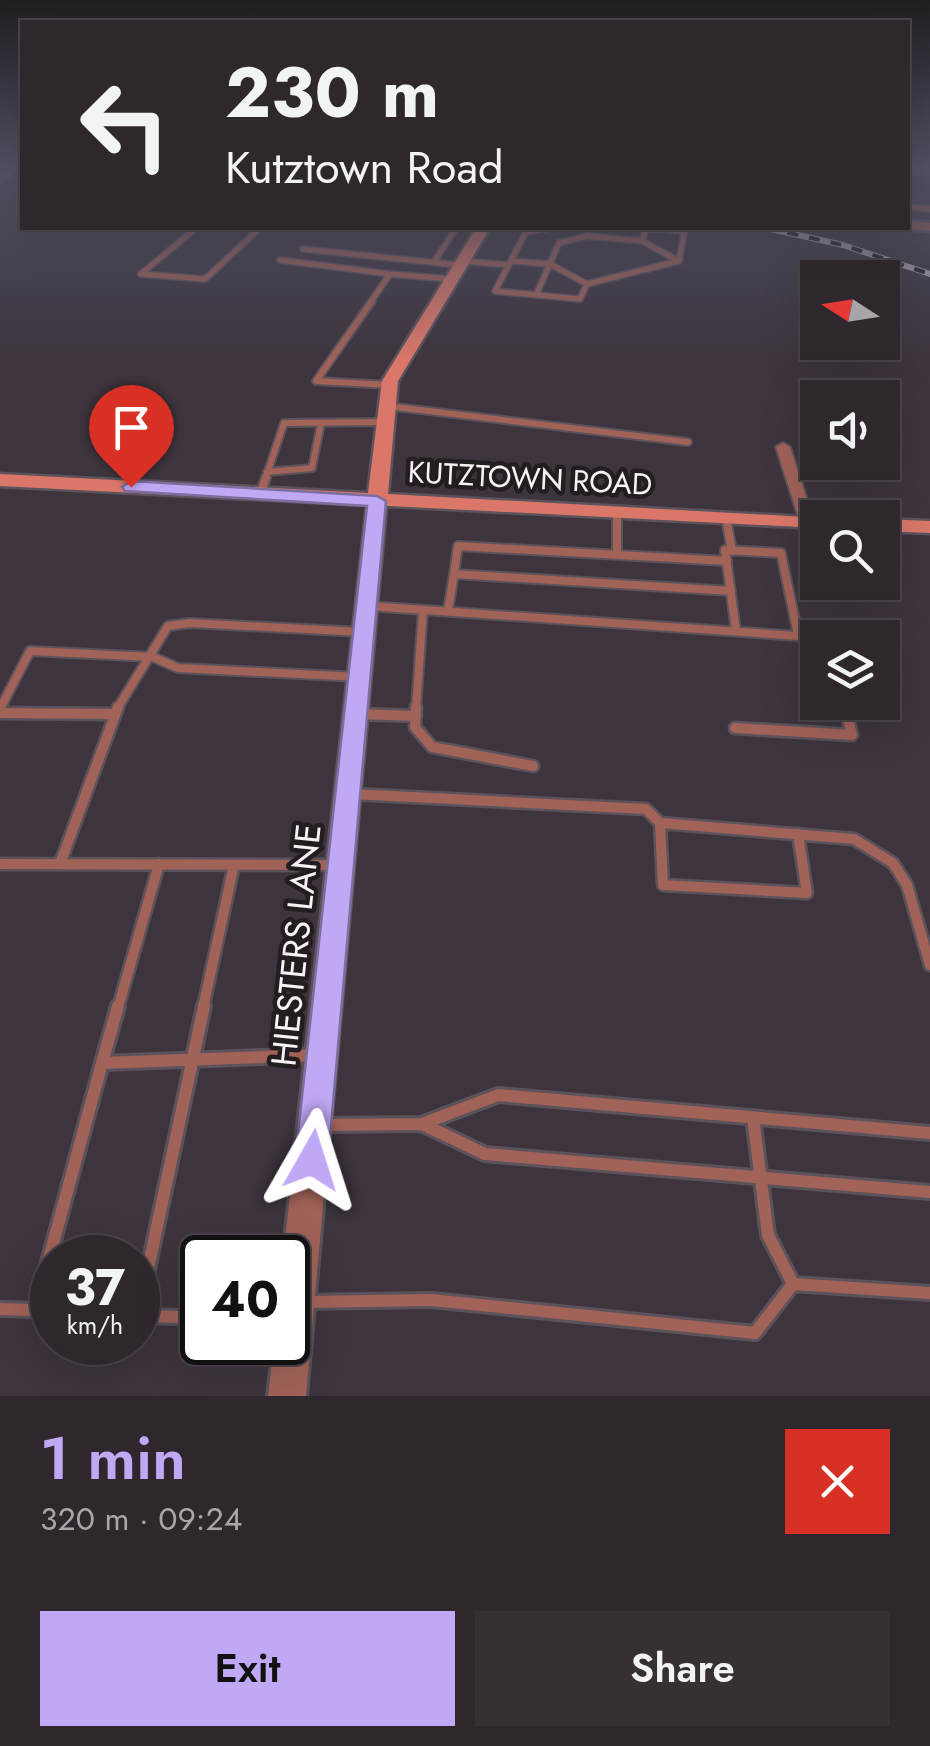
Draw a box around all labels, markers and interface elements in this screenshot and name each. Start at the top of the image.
text: 230 m [225,42,439,143]
icon: left [60,60,190,190]
text: Kutztown Road [225,135,504,200]
north arrow [800,260,900,360]
map controls [800,260,900,720]
button: sound [800,380,900,480]
pin [89,385,174,488]
icon: arrive [104,400,159,455]
street label: KUTZTOWN ROAD [407,450,653,506]
button: search [800,500,900,600]
button: layers [800,620,900,720]
street label: HIESTERS LANE [258,821,334,1069]
position arrow [260,1108,364,1212]
speed limit sign: 40 [180,1235,310,1365]
text: 37 [65,1251,125,1324]
text: km/h [67,1307,123,1343]
text: 1 min [40,1415,186,1502]
button: close [785,1429,890,1534]
text: 320 m · 09:24 [40,1496,242,1542]
button: Exit [40,1611,455,1726]
button: Share [475,1611,890,1726]

